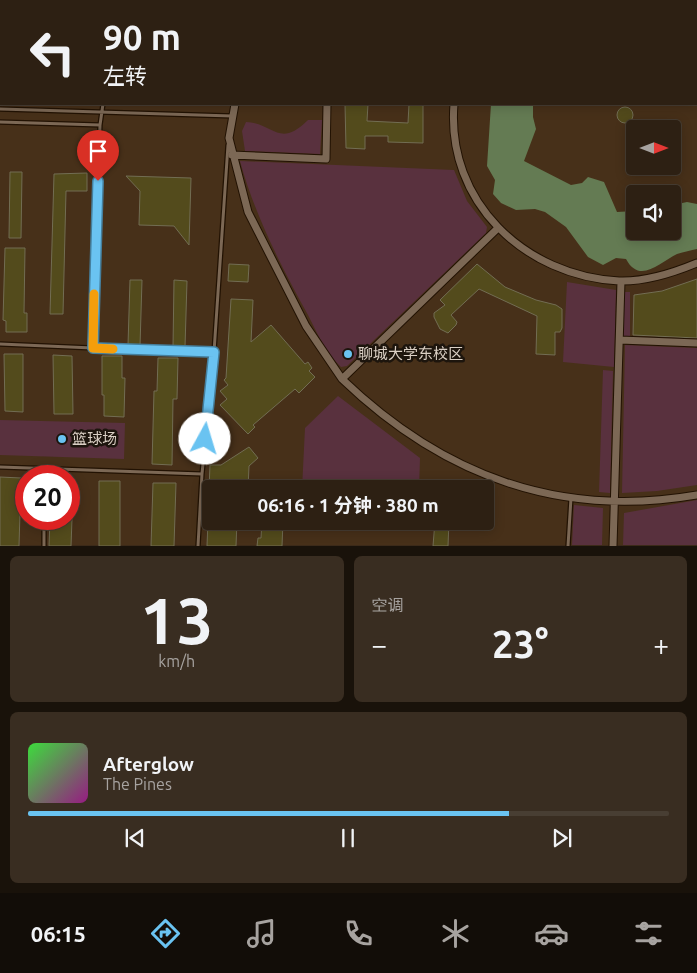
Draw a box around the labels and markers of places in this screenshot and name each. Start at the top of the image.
pin [77,130,119,181]
place label: 聊城大学东校区 [358,345,463,362]
marker: 聊城大学东校区 [342,348,354,360]
place label: 篮球场 [72,430,117,447]
marker: 篮球场 [56,433,68,445]

